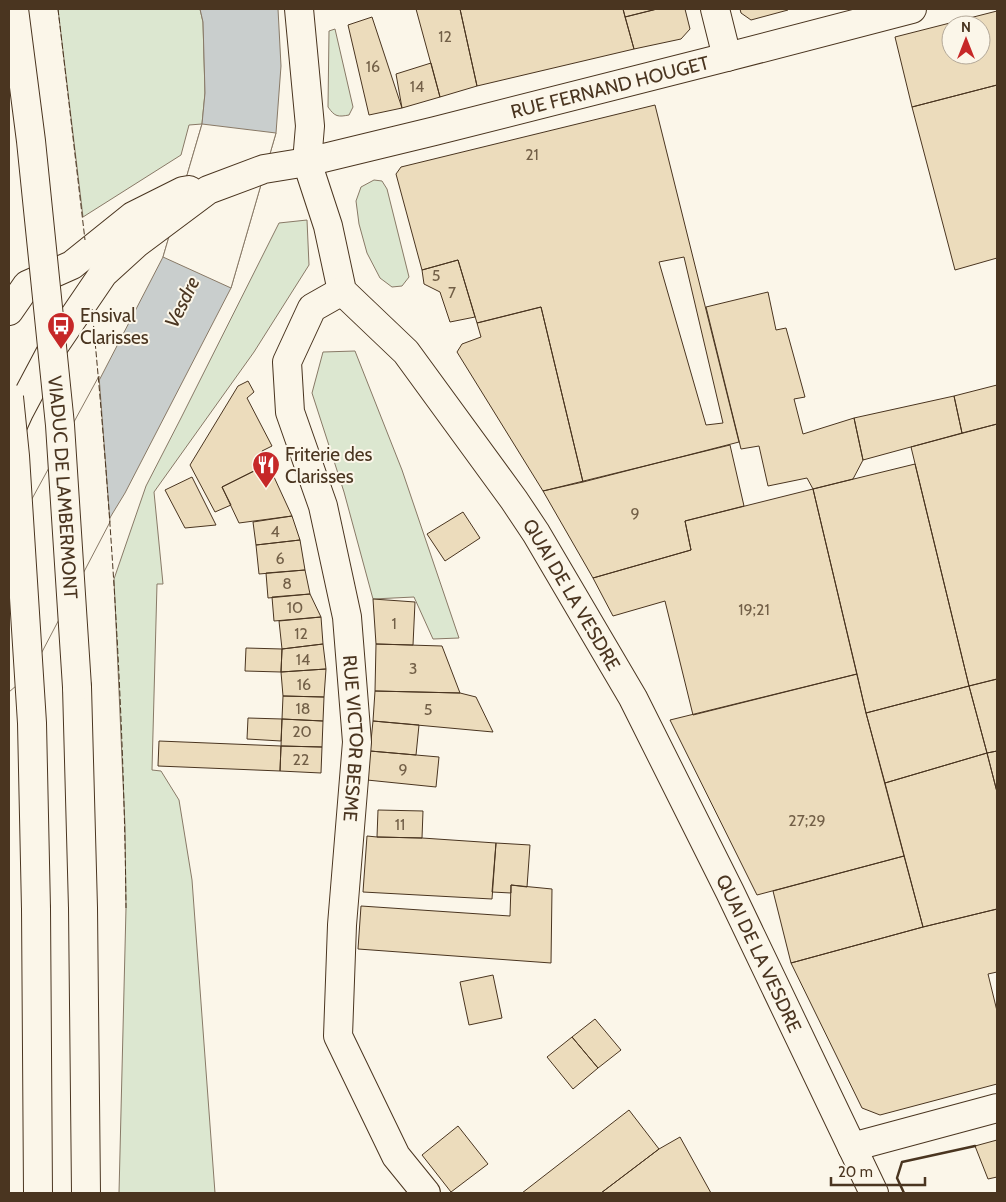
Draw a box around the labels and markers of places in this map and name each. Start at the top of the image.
place label: Ensival Clarisses [80,304,149,349]
bus stop icon: Ensival Clarisses [46,311,76,350]
place label: Friterie des Clarisses [285,443,372,488]
restaurant icon: Friterie des Clarisses [251,450,281,489]

